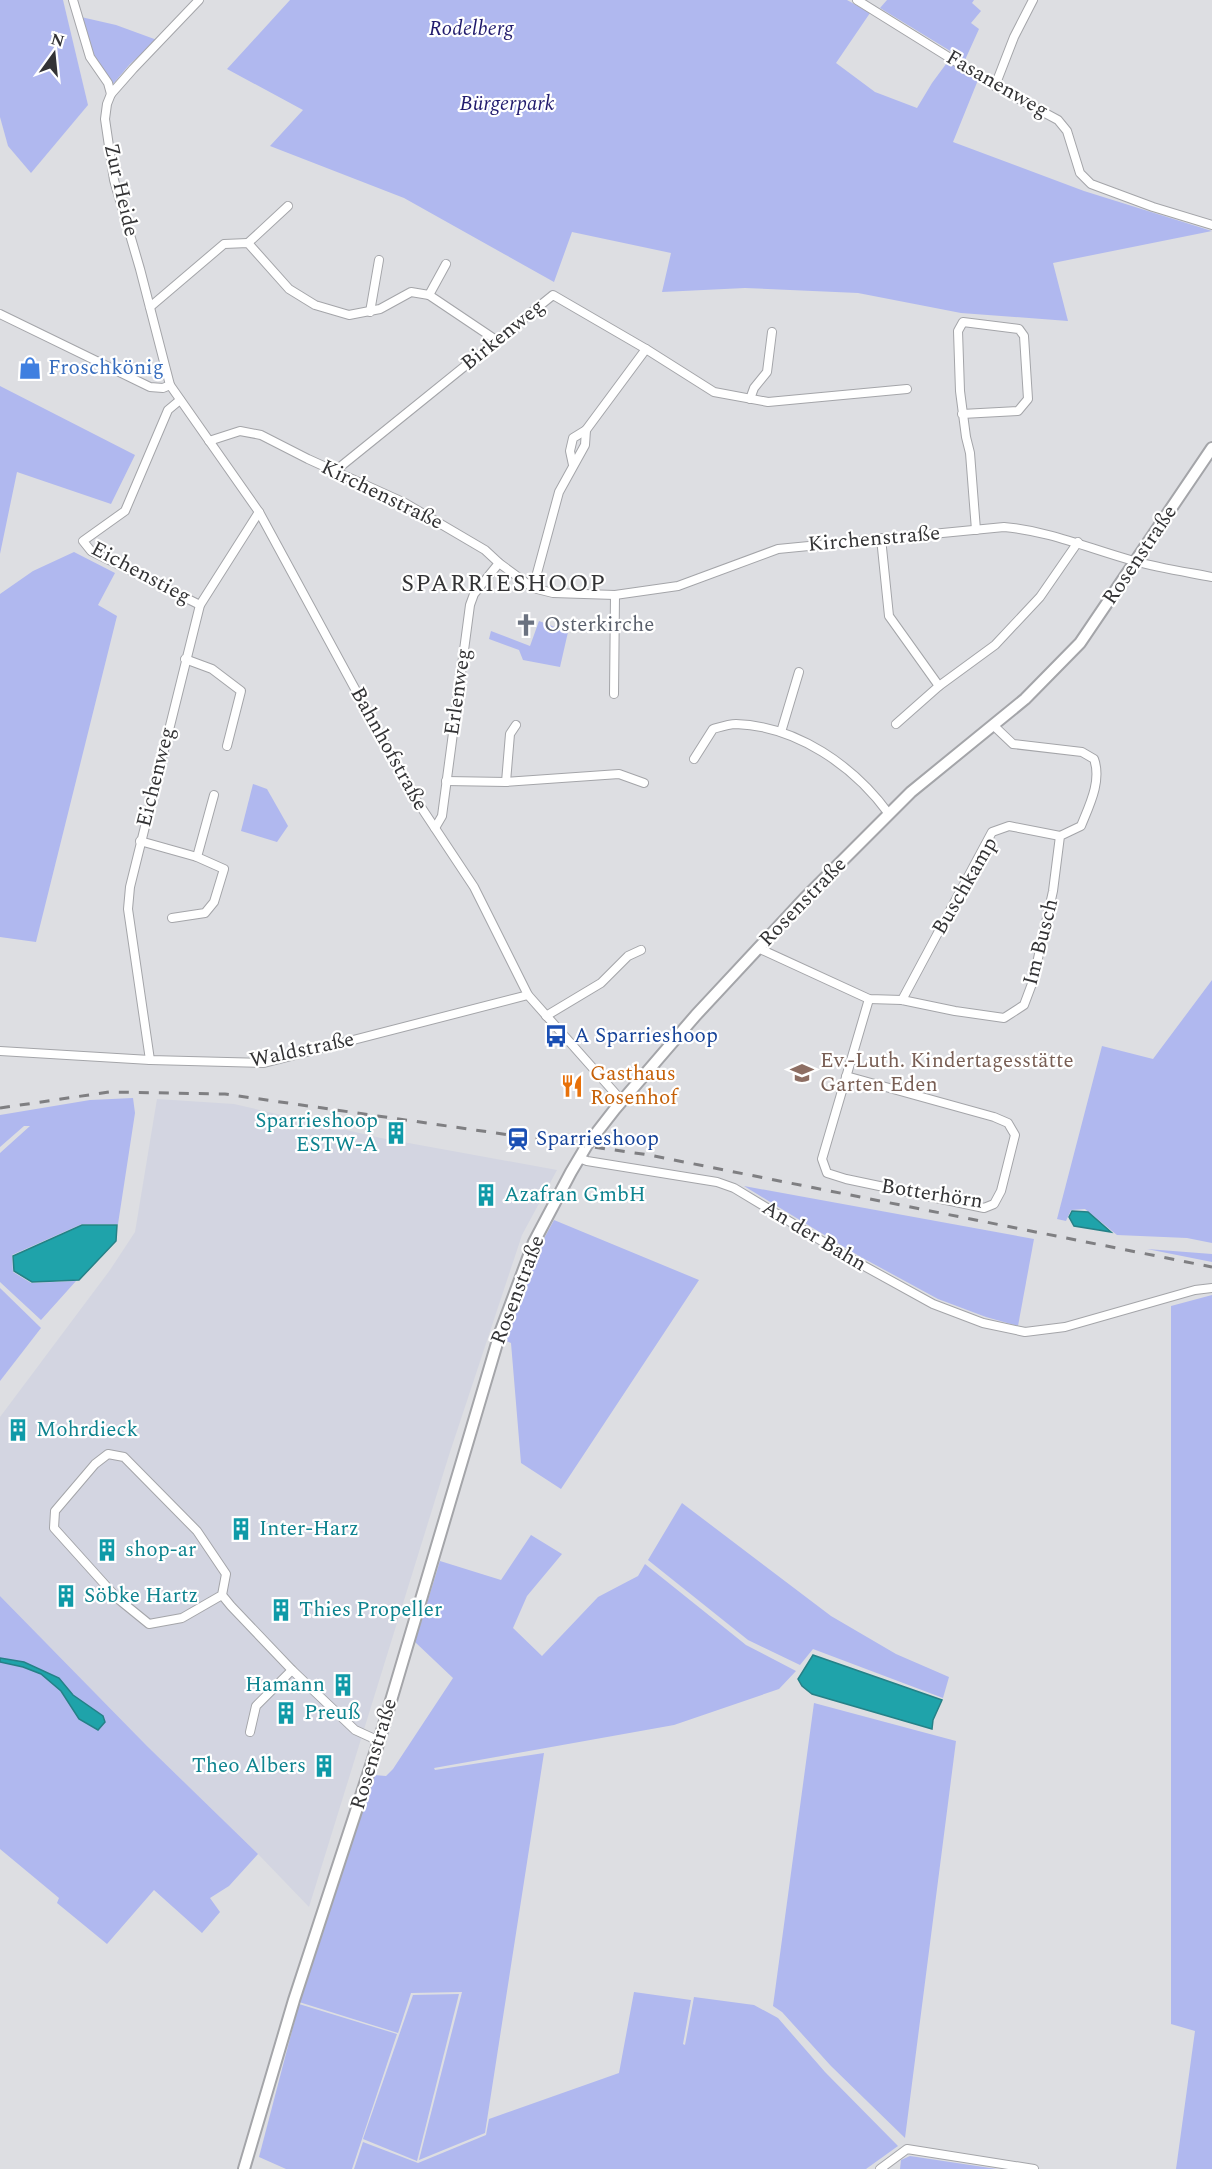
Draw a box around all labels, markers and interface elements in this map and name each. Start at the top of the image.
park label: Rodelberg [429,13,514,45]
north arrow [24,24,84,84]
text: N [48,27,67,54]
street label: Fasanenweg [940,42,1054,126]
park label: Bürgerpark [459,88,555,120]
street label: Zur Heide [95,140,147,240]
street label: Birkenweg [454,291,552,379]
place label: Froschkönig [48,352,164,384]
shop icon: Froschkönig [17,355,43,381]
street label: Kirchenstraße [315,452,449,538]
street label: Rosenstraße [1095,498,1185,612]
street label: Kirchenstraße [807,517,941,561]
street label: Eichenstieg [85,533,197,613]
district label: SPARRIESHOOP [401,566,607,602]
place label: Osterkirche [544,609,654,641]
church icon: Osterkirche [513,612,539,638]
street label: Erlenweg [436,646,480,738]
street label: Bahnhofstraße [342,681,436,817]
street label: Eichenweg [128,724,184,830]
street label: Buschkamp [924,831,1006,941]
street label: Rosenstraße [752,850,854,954]
street label: Im Busch [1015,895,1067,989]
place label: A Sparrieshoop [574,1020,718,1052]
street label: Waldstraße [247,1023,357,1077]
bus stop icon: A Sparrieshoop [543,1023,569,1049]
place label: Ev.-Luth. Kindertagesstätte Garten Eden [820,1045,1074,1101]
place label: Gasthaus Rosenhof [590,1058,679,1114]
school or university icon: Ev.-Luth. Kindertagesstätte Garten Eden [789,1060,815,1086]
restaurant icon: Gasthaus Rosenhof [559,1073,585,1099]
place label: Sparrieshoop ESTW-A [255,1105,378,1161]
building icon: Sparrieshoop ESTW-A [383,1120,409,1146]
place label: Sparrieshoop [536,1123,659,1155]
station icon: Sparrieshoop [505,1126,531,1152]
street label: Botterhörn [879,1170,985,1218]
place label: Azafran GmbH [504,1179,646,1211]
building icon: Azafran GmbH [473,1182,499,1208]
street label: An der Bahn [756,1192,872,1280]
street label: Rosenstraße [482,1231,554,1349]
place label: Mohrdieck [36,1414,139,1446]
building icon: Mohrdieck [5,1417,31,1443]
place label: Inter-Harz [259,1513,359,1545]
building icon: Inter-Harz [228,1516,254,1542]
place label: shop-ar [125,1534,196,1566]
building icon: shop-ar [94,1537,120,1563]
place label: Söbke Hartz [84,1580,198,1612]
building icon: Söbke Hartz [53,1583,79,1609]
place label: Thies Propeller [299,1594,442,1626]
building icon: Thies Propeller [268,1597,294,1623]
place label: Hamann [245,1669,325,1701]
building icon: Hamann [330,1672,356,1698]
street label: Rosenstraße [342,1694,406,1814]
place label: Preuß [304,1697,360,1729]
building icon: Preuß [273,1700,299,1726]
place label: Theo Albers [192,1750,306,1782]
building icon: Theo Albers [311,1753,337,1779]

